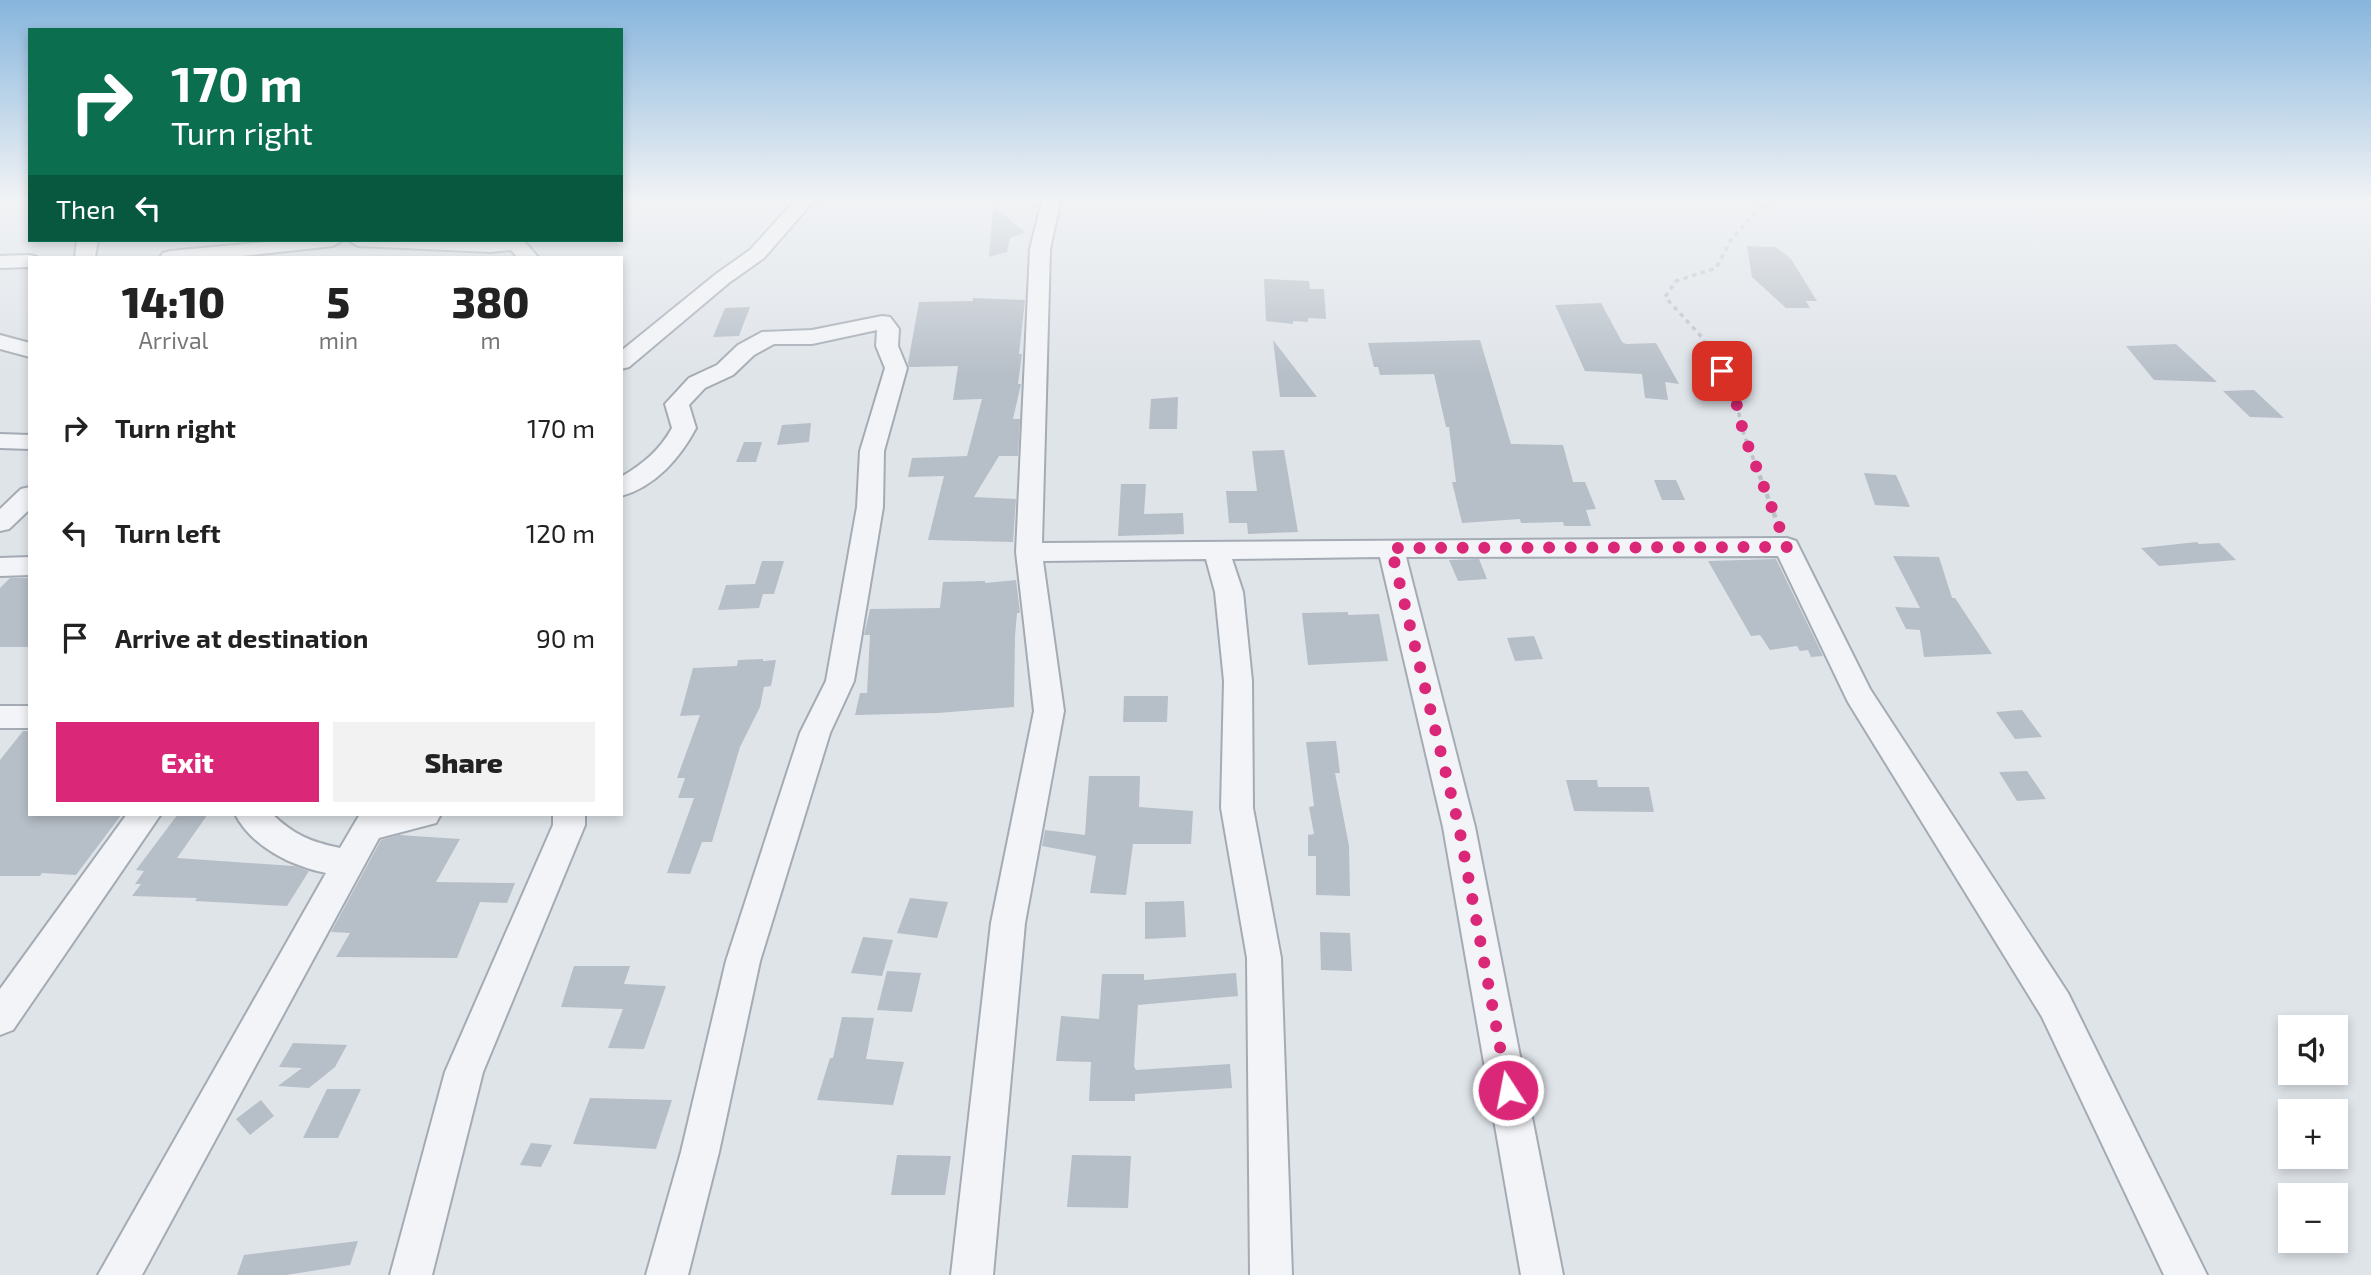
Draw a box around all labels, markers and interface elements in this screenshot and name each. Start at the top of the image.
text: 170 m [171,53,303,112]
icon: right [56,56,147,147]
text: Turn right [171,113,313,151]
icon: left [129,189,167,227]
text: Then [56,193,115,224]
text: 14:10 [122,276,225,326]
text: 5 [327,276,350,326]
text: 380 [452,276,529,326]
text: Arrival [138,326,208,354]
text: min [319,326,358,354]
text: m [480,326,501,354]
pin [1692,341,1752,401]
icon: arrive [1703,352,1741,390]
icon: right [56,409,94,447]
text: Turn right [115,412,236,443]
text: 170 m [527,412,595,443]
icon: left [56,514,94,552]
text: Turn left [115,517,221,548]
text: 120 m [526,517,595,548]
icon: arrive [56,619,94,657]
text: Arrive at destination [115,622,368,653]
text: 90 m [536,622,595,653]
button: Exit [56,722,319,802]
button: Share [333,722,595,802]
map controls [2278,1015,2348,1253]
button: sound [2278,1015,2348,1085]
position arrow [1471,1053,1545,1127]
button: + [2278,1099,2348,1169]
button: − [2278,1183,2348,1253]

